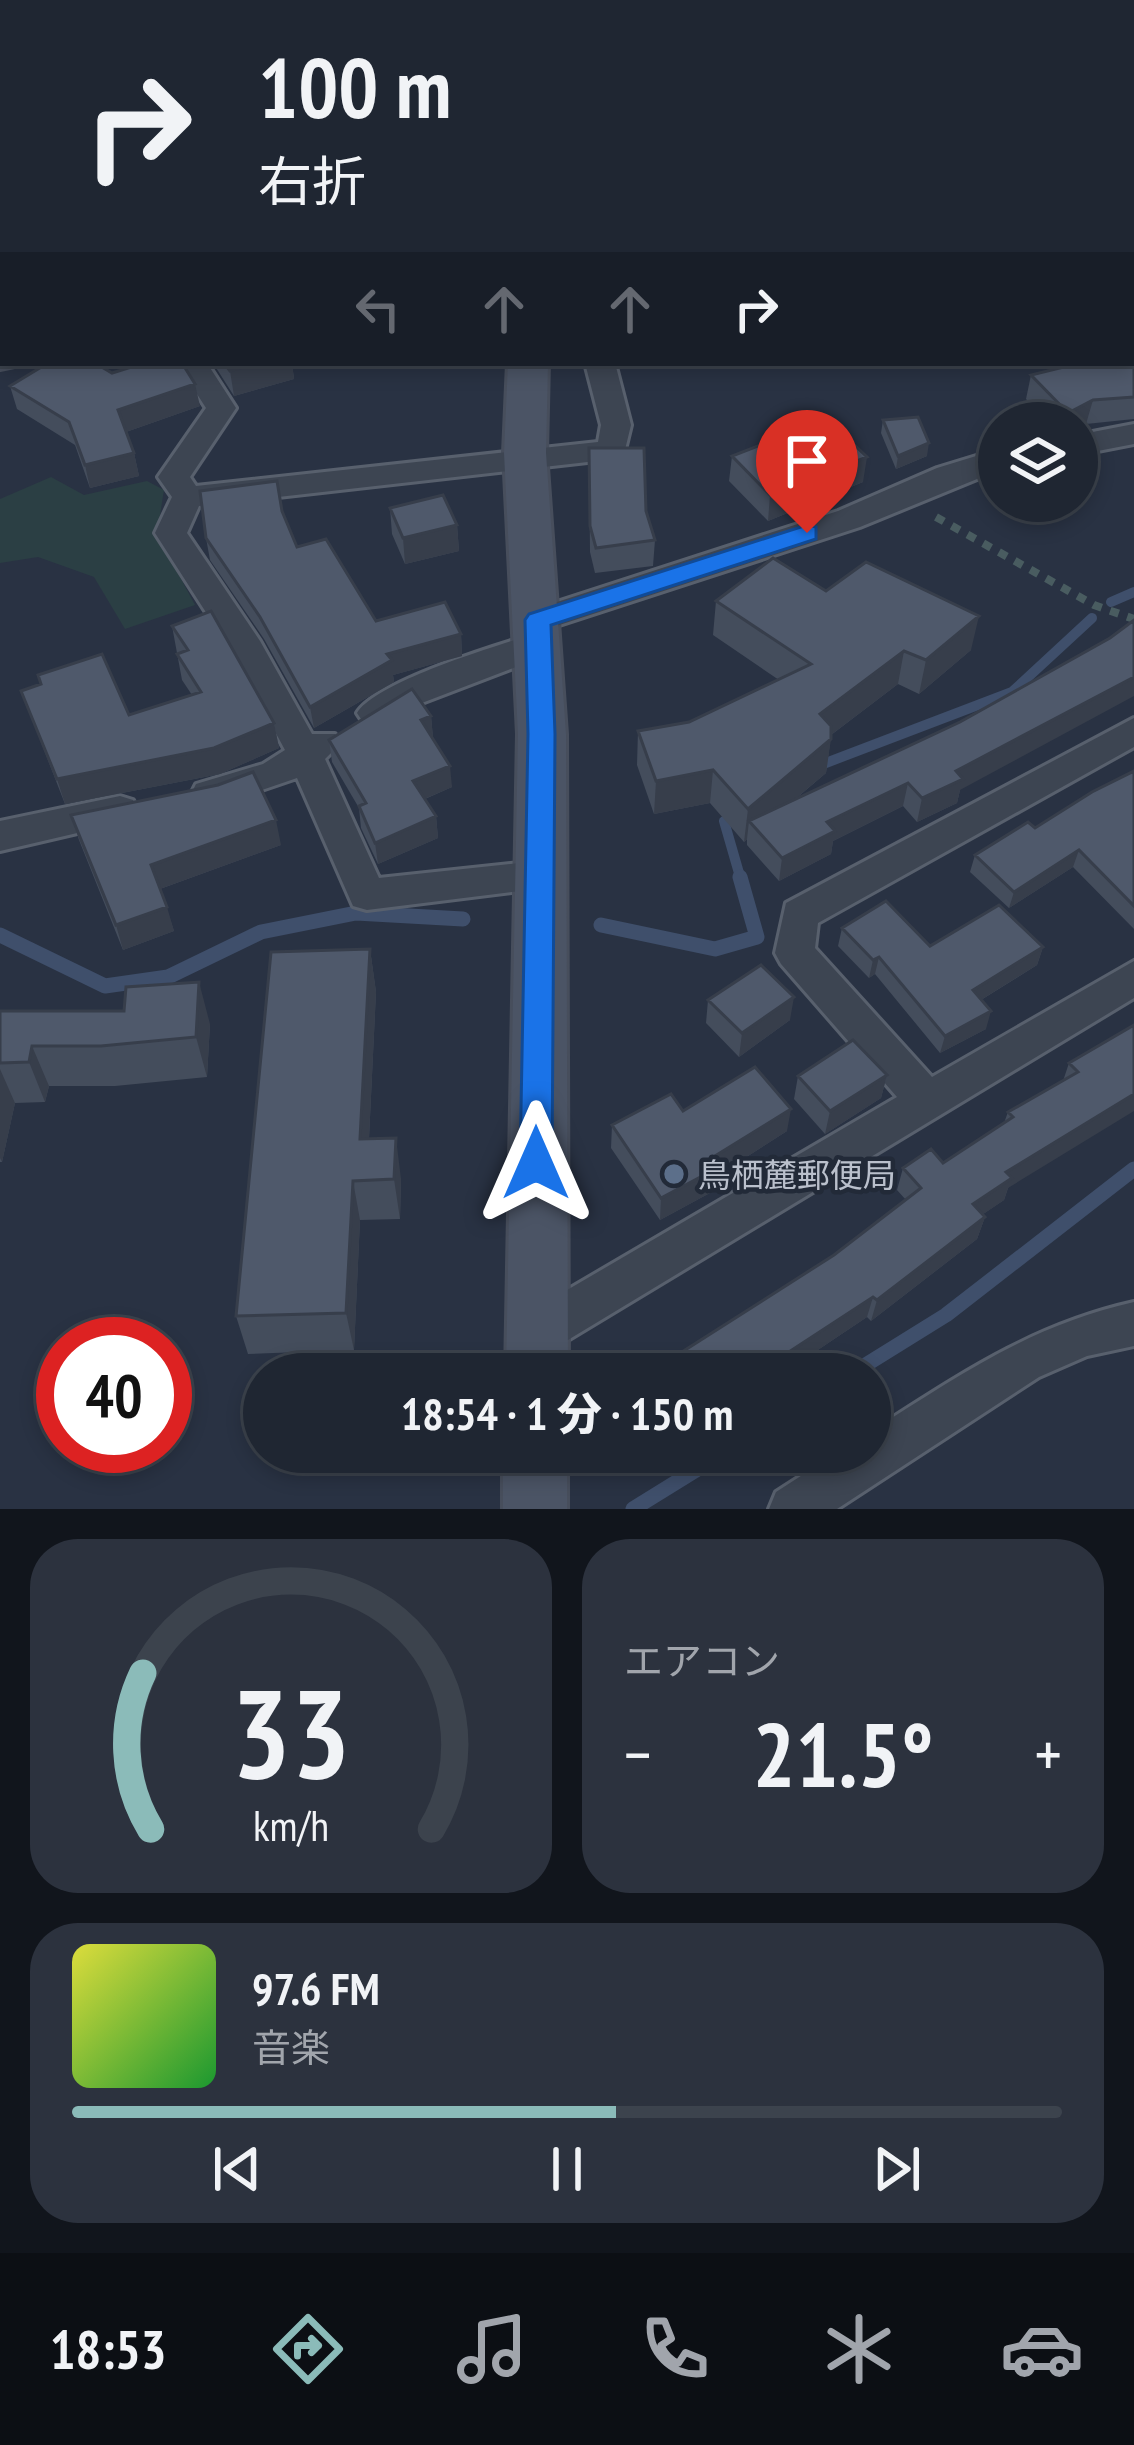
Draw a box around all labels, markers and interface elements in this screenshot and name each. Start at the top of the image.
text: 100 m [258,32,451,141]
icon: right [60,48,216,204]
text: 右折 [258,146,366,216]
icon: left [345,276,411,342]
icon: ahead [471,276,537,342]
icon: ahead [597,276,663,342]
icon: right [723,276,789,342]
map controls [978,402,1098,522]
button: layers [978,402,1098,522]
pin [756,410,858,533]
icon: arrive [774,428,840,494]
position arrow [473,1100,599,1226]
place label: 鳥栖麓郵便局 [698,1153,896,1196]
marker: 鳥栖麓郵便局 [661,1161,687,1187]
speed limit sign: 40 [36,1317,192,1473]
text: 18:54 · 1 分 · 150 m [401,1384,733,1442]
text: エアコン [624,1635,780,1686]
text: 33 [231,1651,351,1812]
text: 21.5° [753,1695,933,1812]
text: − [624,1711,651,1796]
text: + [1035,1711,1062,1796]
text: km/h [253,1797,329,1853]
text: 97.6 FM [252,1959,380,2017]
text: 音楽 [252,2022,330,2073]
icon: previous [204,2136,270,2202]
icon: pause [534,2136,600,2202]
icon: next [864,2136,930,2202]
icon: directions [266,2307,350,2391]
icon: music [450,2307,534,2391]
icon: phone [633,2307,717,2391]
icon: climate [817,2307,901,2391]
icon: car [1000,2307,1084,2391]
text: 18:53 [50,2314,167,2384]

